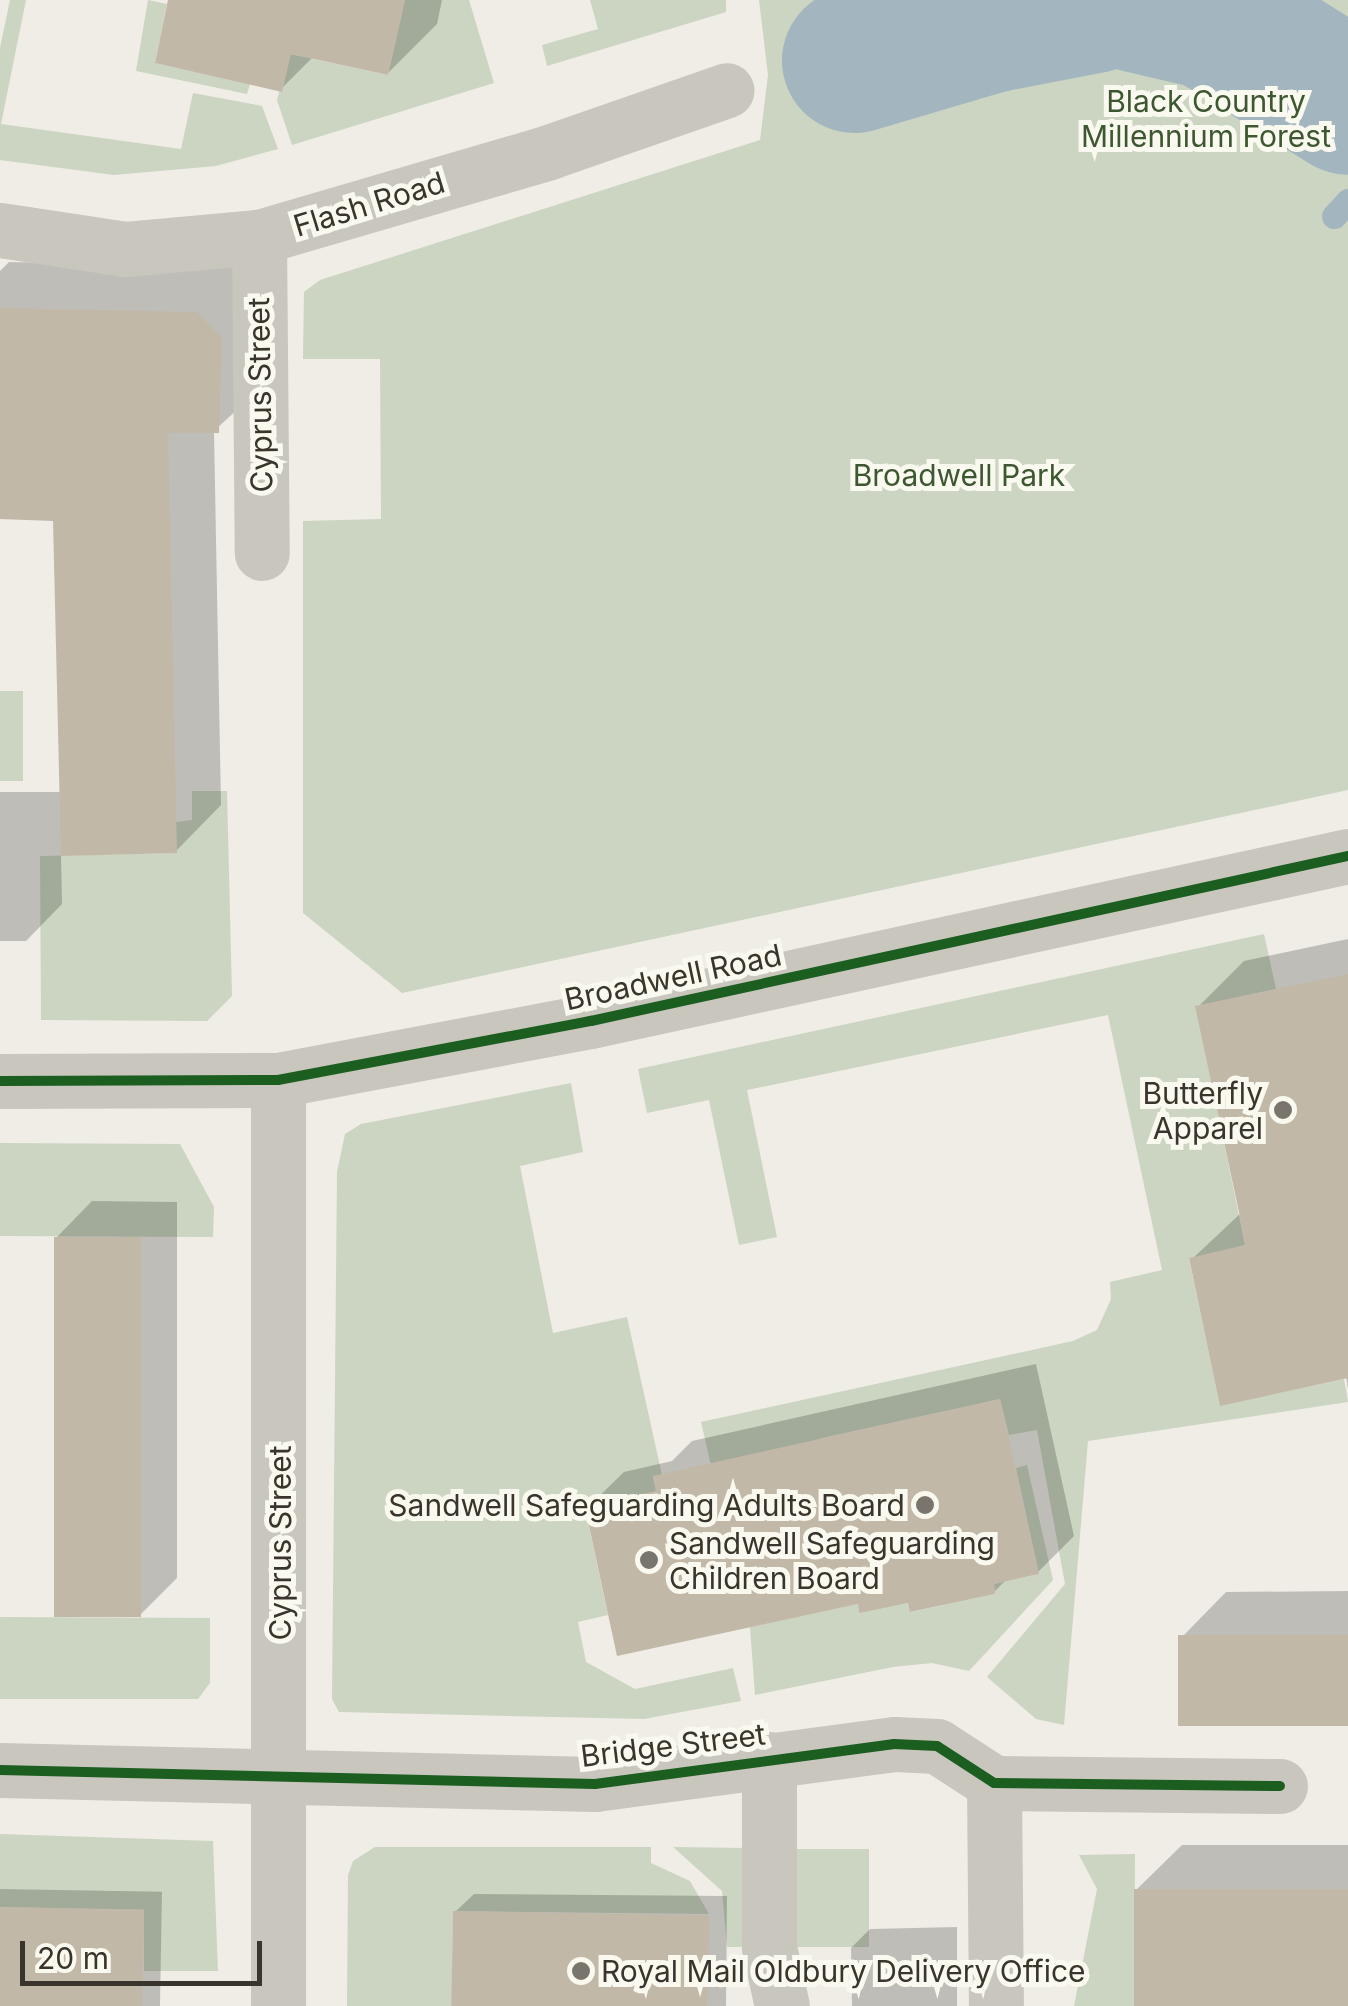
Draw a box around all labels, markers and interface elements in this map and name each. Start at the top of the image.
park label: Black Country Millennium Forest [1081,83,1331,154]
street label: Flash Road [289,164,449,244]
street label: Cyprus Street [240,297,280,493]
park label: Broadwell Park [853,457,1065,493]
street label: Broadwell Road [561,936,785,1018]
place label: Butterfly Apparel [1142,1075,1263,1146]
marker: Butterfly Apparel [1272,1099,1294,1121]
street label: Cyprus Street [262,1445,298,1641]
place label: Sandwell Safeguarding Adults Board [388,1487,905,1523]
marker: Sandwell Safeguarding Adults Board [914,1494,936,1516]
place label: Sandwell Safeguarding Children Board [669,1525,995,1596]
marker: Sandwell Safeguarding Children Board [638,1549,660,1571]
street label: Bridge Street [578,1716,768,1774]
scale bar [25,1921,268,1983]
text: 20 m [37,1940,109,1976]
place label: Royal Mail Oldbury Delivery Office [601,1953,1086,1989]
marker: Royal Mail Oldbury Delivery Office [570,1960,592,1982]

